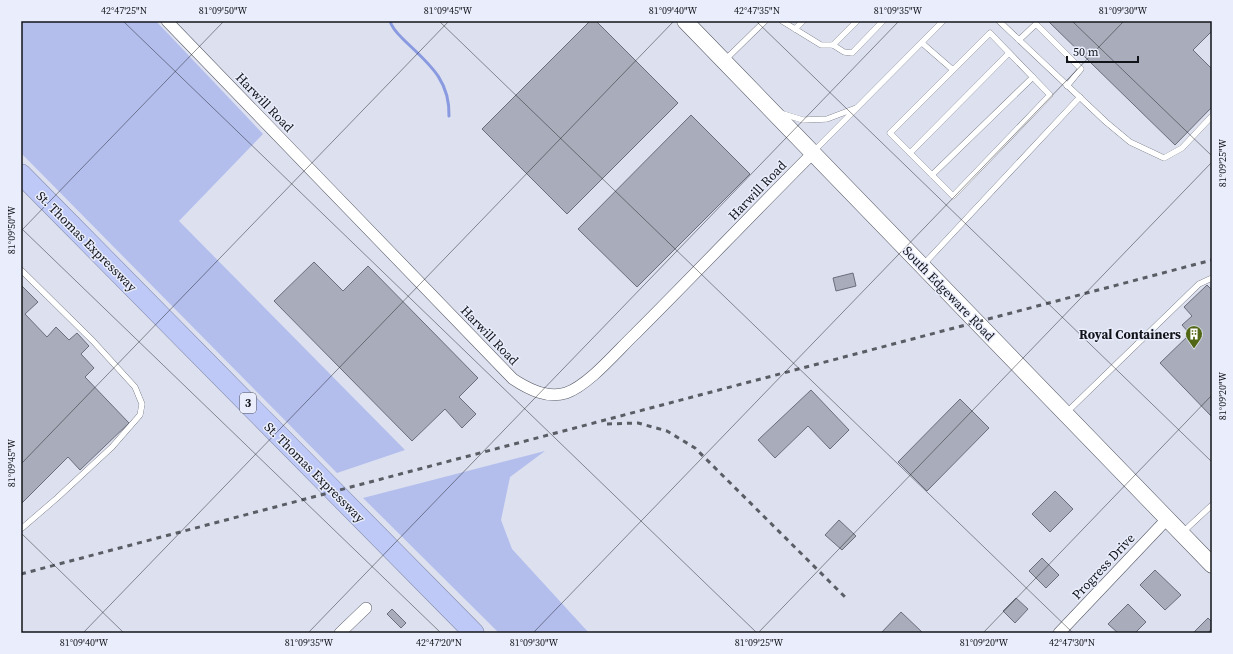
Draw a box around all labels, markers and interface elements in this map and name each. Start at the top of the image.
text: 42°47'25"N [101,4,147,17]
text: 81°09'50"W [199,4,248,17]
text: 81°09'45"W [424,4,473,17]
text: 81°09'40"W [649,4,698,17]
text: 42°47'35"N [734,4,780,17]
text: 81°09'35"W [874,4,923,17]
text: 81°09'30"W [1099,4,1148,17]
scale bar [1067,38,1138,64]
text: 50 m [1073,44,1099,60]
street label: Harwill Road [232,69,298,136]
text: 81°09'25"W [1216,138,1229,187]
street label: Harwill Road [725,157,790,224]
street label: St. Thomas Expressway [33,187,141,295]
text: 81°09'50"W [5,205,18,254]
street label: South Edgeware Road [899,242,999,345]
street label: Harwill Road [457,302,523,369]
building icon: Royal Containers [1184,324,1204,349]
place label: Royal Containers [1079,326,1181,343]
text: 81°09'20"W [1216,371,1229,420]
road number: 3 [240,393,256,413]
street label: St. Thomas Expressway [261,418,369,526]
text: 81°09'45"W [5,438,18,487]
street label: Progress Drive [1068,529,1139,603]
text: 81°09'40"W [60,636,109,649]
text: 81°09'35"W [285,636,334,649]
text: 42°47'20"N [416,636,462,649]
text: 81°09'30"W [510,636,559,649]
text: 81°09'25"W [735,636,784,649]
text: 81°09'20"W [960,636,1009,649]
text: 42°47'30"N [1049,636,1095,649]

